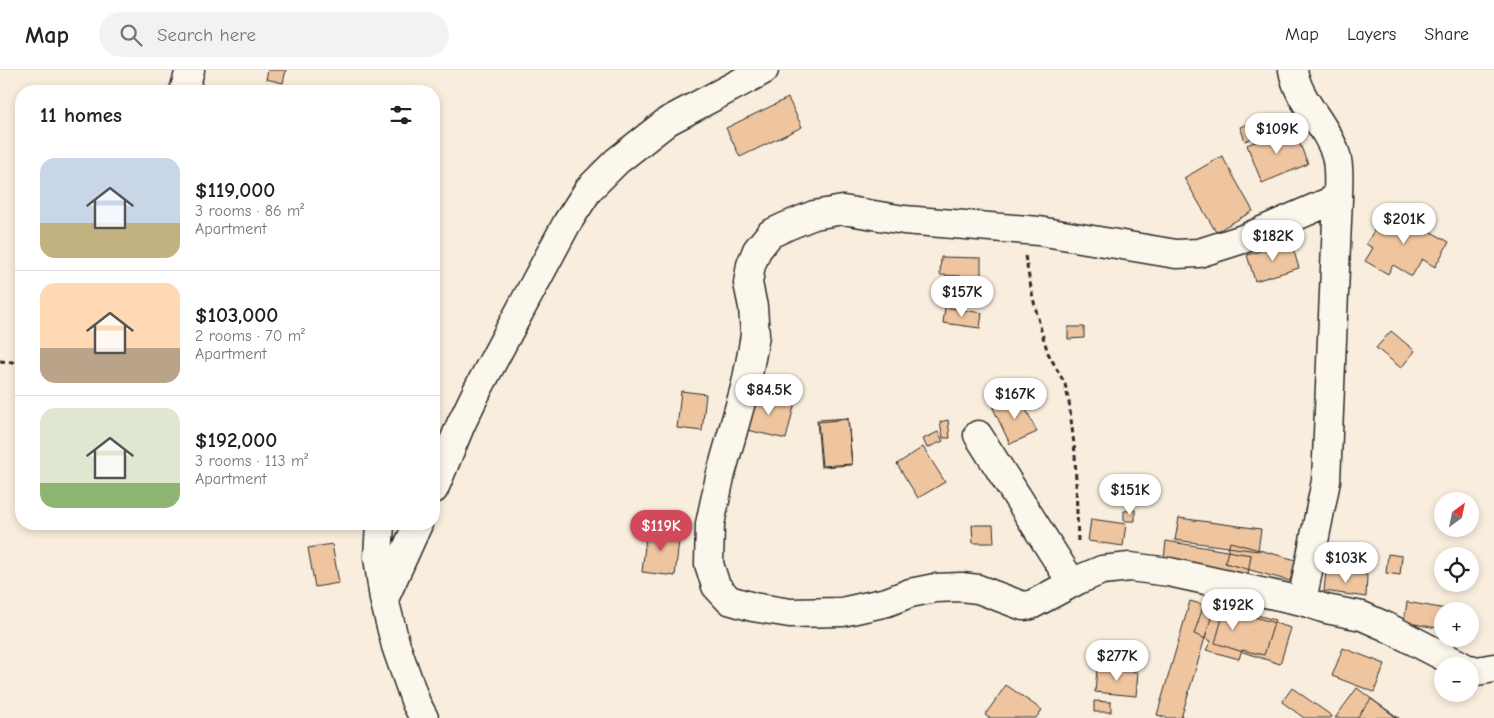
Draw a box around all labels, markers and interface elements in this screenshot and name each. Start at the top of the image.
search box [99,12,449,57]
text: Map [25,21,69,49]
icon: search [117,21,145,49]
text: Search here [157,24,256,46]
text: Map [1285,24,1319,45]
text: Layers [1347,24,1396,45]
text: Share [1424,24,1469,45]
icon: filters [387,101,415,129]
text: 11 homes [40,103,122,127]
pin: $109K [1242,112,1312,155]
text: $109K [1256,120,1298,138]
icon: home [80,178,140,238]
text: $119,000 [195,178,275,202]
text: 3 rooms · 86 m² [195,202,304,220]
pin: $201K [1369,202,1439,245]
text: $201K [1383,210,1425,228]
text: Apartment [195,220,267,238]
pin: $182K [1238,220,1308,262]
text: $182K [1252,227,1294,245]
pin: $157K [927,276,997,318]
text: $157K [942,283,982,301]
icon: home [80,303,140,363]
text: $103,000 [195,303,278,327]
text: 2 rooms · 70 m² [195,327,305,345]
text: Apartment [195,345,267,363]
pin: $84.5K [728,374,810,416]
pin: $167K [980,378,1050,420]
text: $84.5K [746,381,792,399]
text: $167K [995,385,1035,403]
icon: home [80,428,140,488]
text: $192,000 [195,428,277,452]
text: 3 rooms · 113 m² [195,452,308,470]
text: Apartment [195,470,267,488]
pin: $151K [1095,474,1165,516]
text: $151K [1110,481,1150,499]
north arrow [1434,492,1479,538]
map controls [1434,492,1479,702]
pin: $119K [626,510,696,552]
text: $119K [641,517,681,535]
pin: $103K [1311,542,1381,584]
button: locate [1434,547,1479,592]
text: $103K [1325,549,1367,567]
pin: $192K [1198,588,1268,631]
text: $192K [1212,596,1254,614]
button: + [1434,602,1479,647]
pin: $277K [1082,640,1152,682]
text: $277K [1097,647,1137,665]
button: − [1434,657,1479,702]

